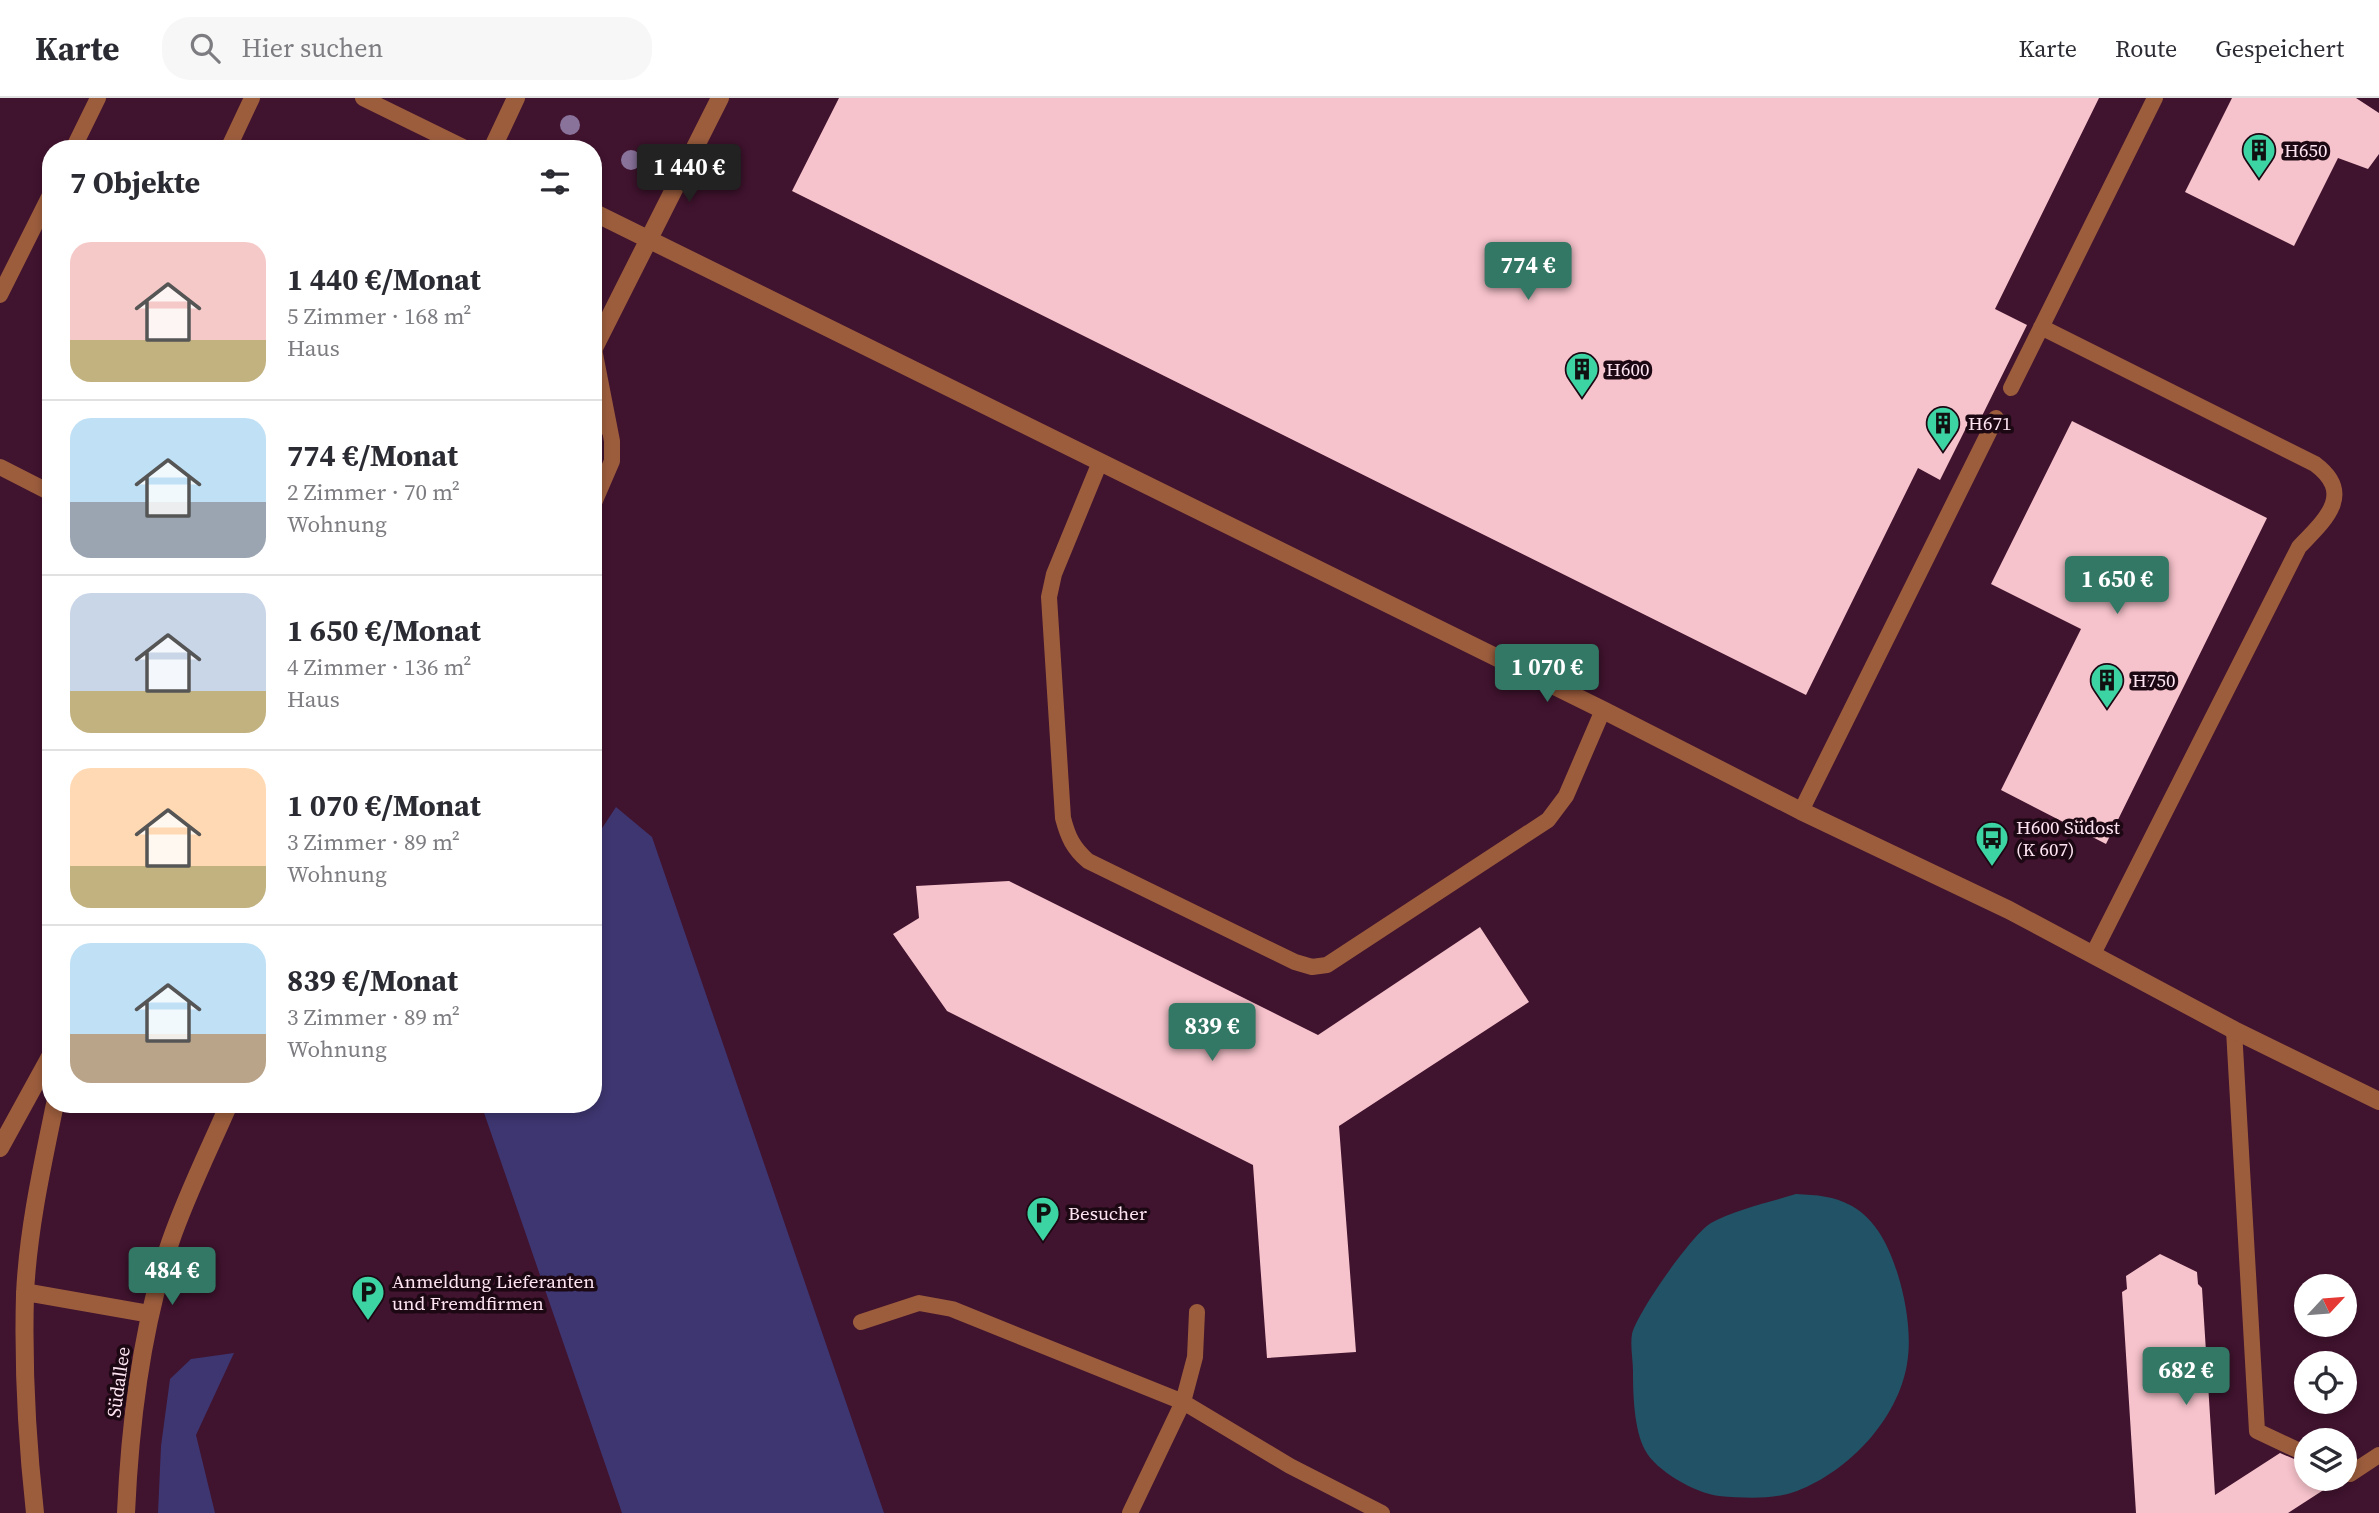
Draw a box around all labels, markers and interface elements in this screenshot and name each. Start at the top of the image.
search box [162,17,652,80]
text: Karte [35,26,120,71]
icon: search [186,29,224,67]
text: Hier suchen [242,30,383,66]
text: Karte [2018,32,2077,65]
text: Route [2115,32,2177,65]
text: Gespeichert [2215,32,2344,65]
building icon: H650 [2240,131,2278,180]
place label: H650 [2284,137,2327,163]
pin: 1 440 € [624,144,754,204]
text: 1 440 € [653,151,725,183]
text: 7 Objekte [70,162,200,203]
icon: filters [536,163,574,201]
pin: 774 € [1479,242,1577,302]
text: 774 € [1501,249,1555,281]
text: 1 440 €/Monat [287,259,481,300]
icon: home [126,270,210,354]
text: 5 Zimmer · 168 m² [287,300,471,332]
text: Haus [287,332,340,364]
building icon: H600 [1563,350,1601,399]
place label: H600 [1606,356,1649,382]
building icon: H671 [1924,404,1962,453]
place label: H671 [1968,410,2011,436]
text: 774 €/Monat [287,435,458,476]
icon: home [126,446,210,530]
text: 2 Zimmer · 70 m² [287,476,460,508]
text: Wohnung [287,508,387,540]
pin: 1 650 € [2052,556,2182,616]
text: 1 650 € [2081,563,2153,595]
text: 1 650 €/Monat [287,610,481,651]
icon: home [126,621,210,705]
pin: 1 070 € [1482,644,1612,704]
text: 4 Zimmer · 136 m² [287,651,471,683]
text: 1 070 € [1511,651,1583,683]
building icon: H750 [2088,661,2126,710]
place label: H750 [2132,667,2175,693]
text: Haus [287,683,340,715]
text: 1 070 €/Monat [287,785,481,826]
icon: home [126,796,210,880]
place label: H600 Südost (K 607) [2016,814,2121,862]
bus stop icon: H600 Südost (K 607) [1973,819,2011,868]
text: 3 Zimmer · 89 m² [287,826,460,858]
text: Wohnung [287,858,387,890]
text: 839 €/Monat [287,960,458,1001]
icon: home [126,971,210,1055]
text: 3 Zimmer · 89 m² [287,1001,460,1033]
pin: 839 € [1163,1004,1261,1063]
text: 839 € [1185,1010,1239,1042]
text: Wohnung [287,1033,387,1065]
parking icon: Besucher [1024,1194,1062,1243]
place label: Besucher [1068,1200,1147,1226]
pin: 484 € [123,1248,221,1307]
text: 484 € [145,1254,199,1286]
place label: Anmeldung Lieferanten und Fremdfirmen [392,1268,595,1316]
parking icon: Anmeldung Lieferanten und Fremdfirmen [349,1273,387,1322]
north arrow [2294,1274,2357,1337]
map controls [2294,1274,2357,1491]
street label: Südallee [100,1345,136,1419]
pin: 682 € [2137,1348,2235,1407]
button: locate [2294,1351,2357,1414]
text: 682 € [2159,1354,2213,1386]
button: layers [2294,1428,2357,1491]

